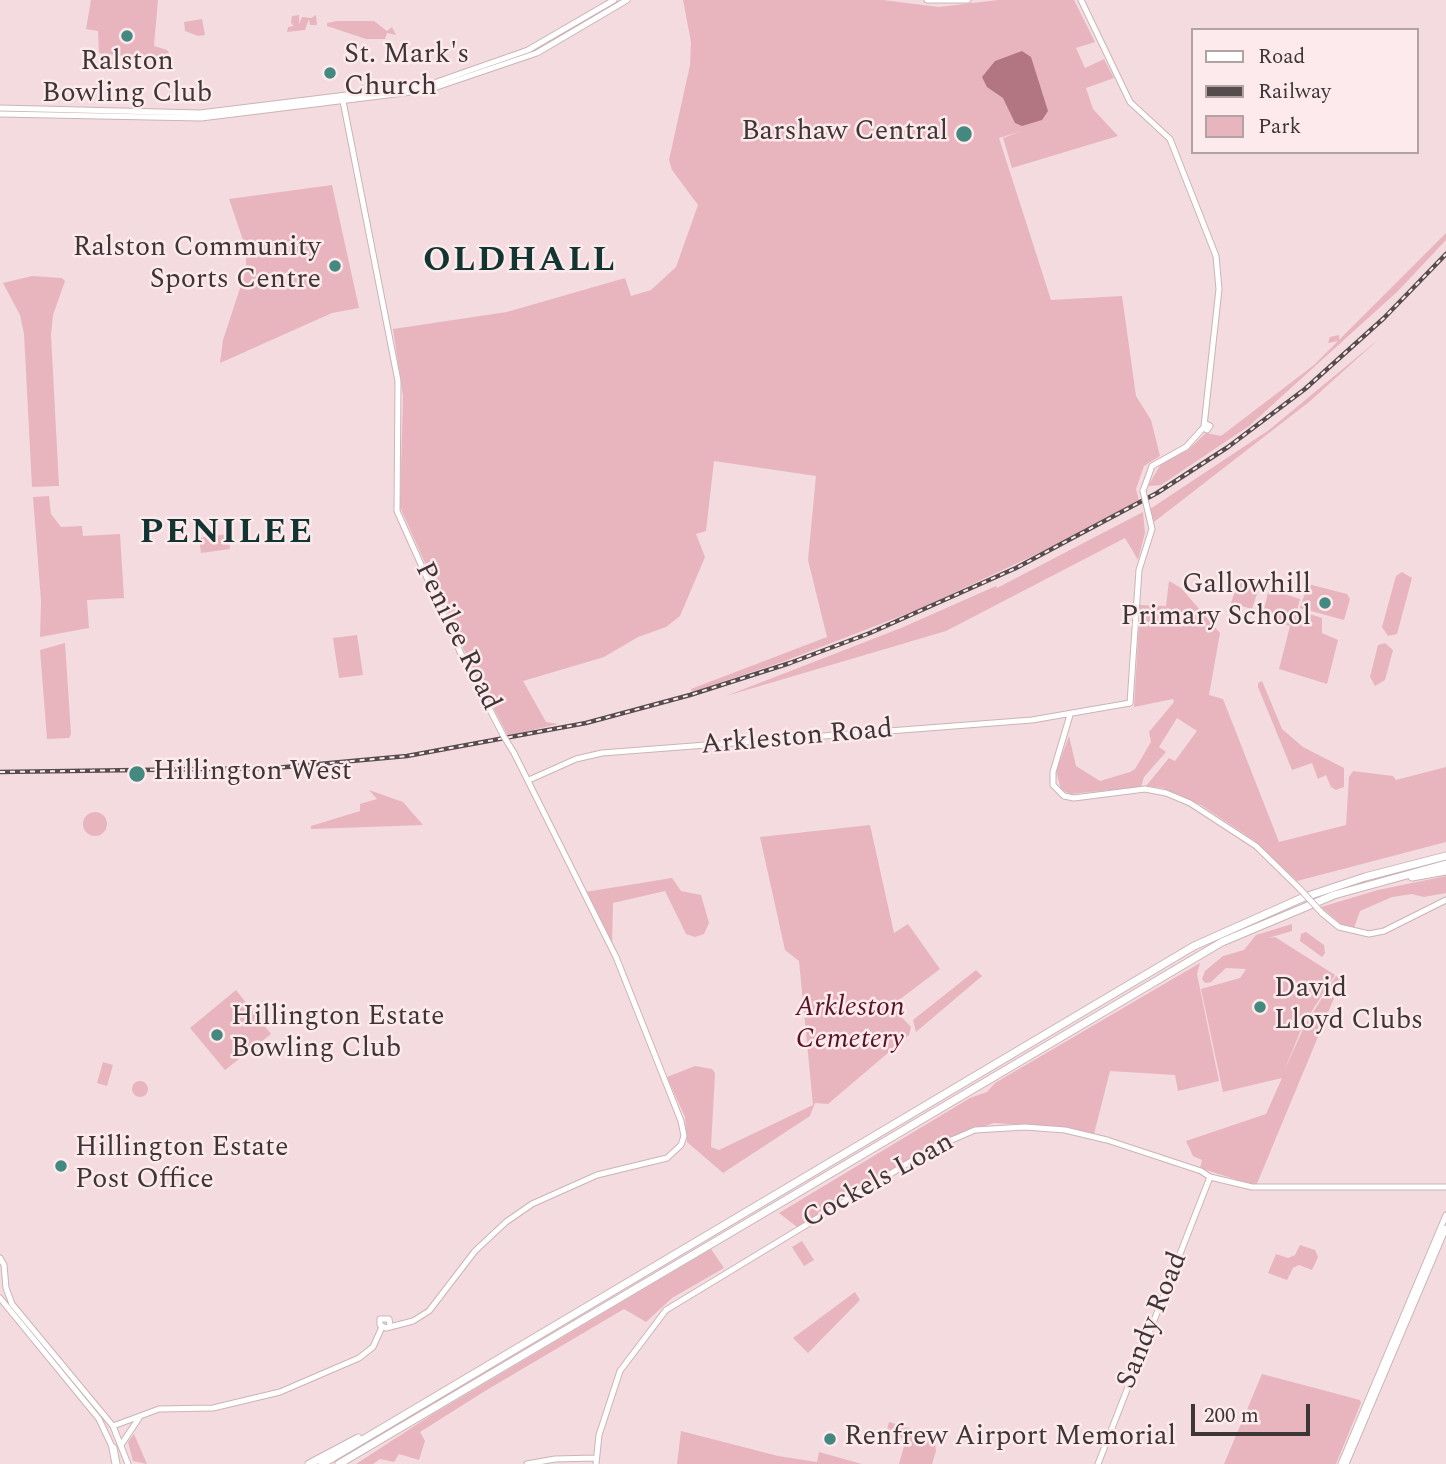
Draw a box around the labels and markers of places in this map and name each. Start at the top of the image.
marker: Ralston Bowling Club [119,28,135,44]
place label: St. Mark's Church [344,40,469,106]
place label: Ralston Bowling Club [42,47,212,113]
marker: St. Mark's Church [322,65,338,81]
place label: Barshaw Central [741,117,948,151]
marker: Barshaw Central [954,124,974,144]
place label: Ralston Community Sports Centre [73,233,321,299]
marker: Ralston Community Sports Centre [327,258,343,274]
place label: Gallowhill Primary School [1121,570,1311,636]
marker: Gallowhill Primary School [1317,595,1333,611]
place label: Hillington West [153,757,352,791]
marker: Hillington West [127,764,147,784]
place label: David Lloyd Clubs [1274,974,1423,1040]
marker: David Lloyd Clubs [1252,999,1268,1015]
place label: Hillington Estate Bowling Club [231,1002,445,1068]
marker: Hillington Estate Bowling Club [209,1027,225,1043]
place label: Hillington Estate Post Office [75,1133,289,1199]
marker: Hillington Estate Post Office [53,1158,69,1174]
place label: Renfrew Airport Memorial [844,1422,1176,1456]
marker: Renfrew Airport Memorial [822,1431,838,1447]

